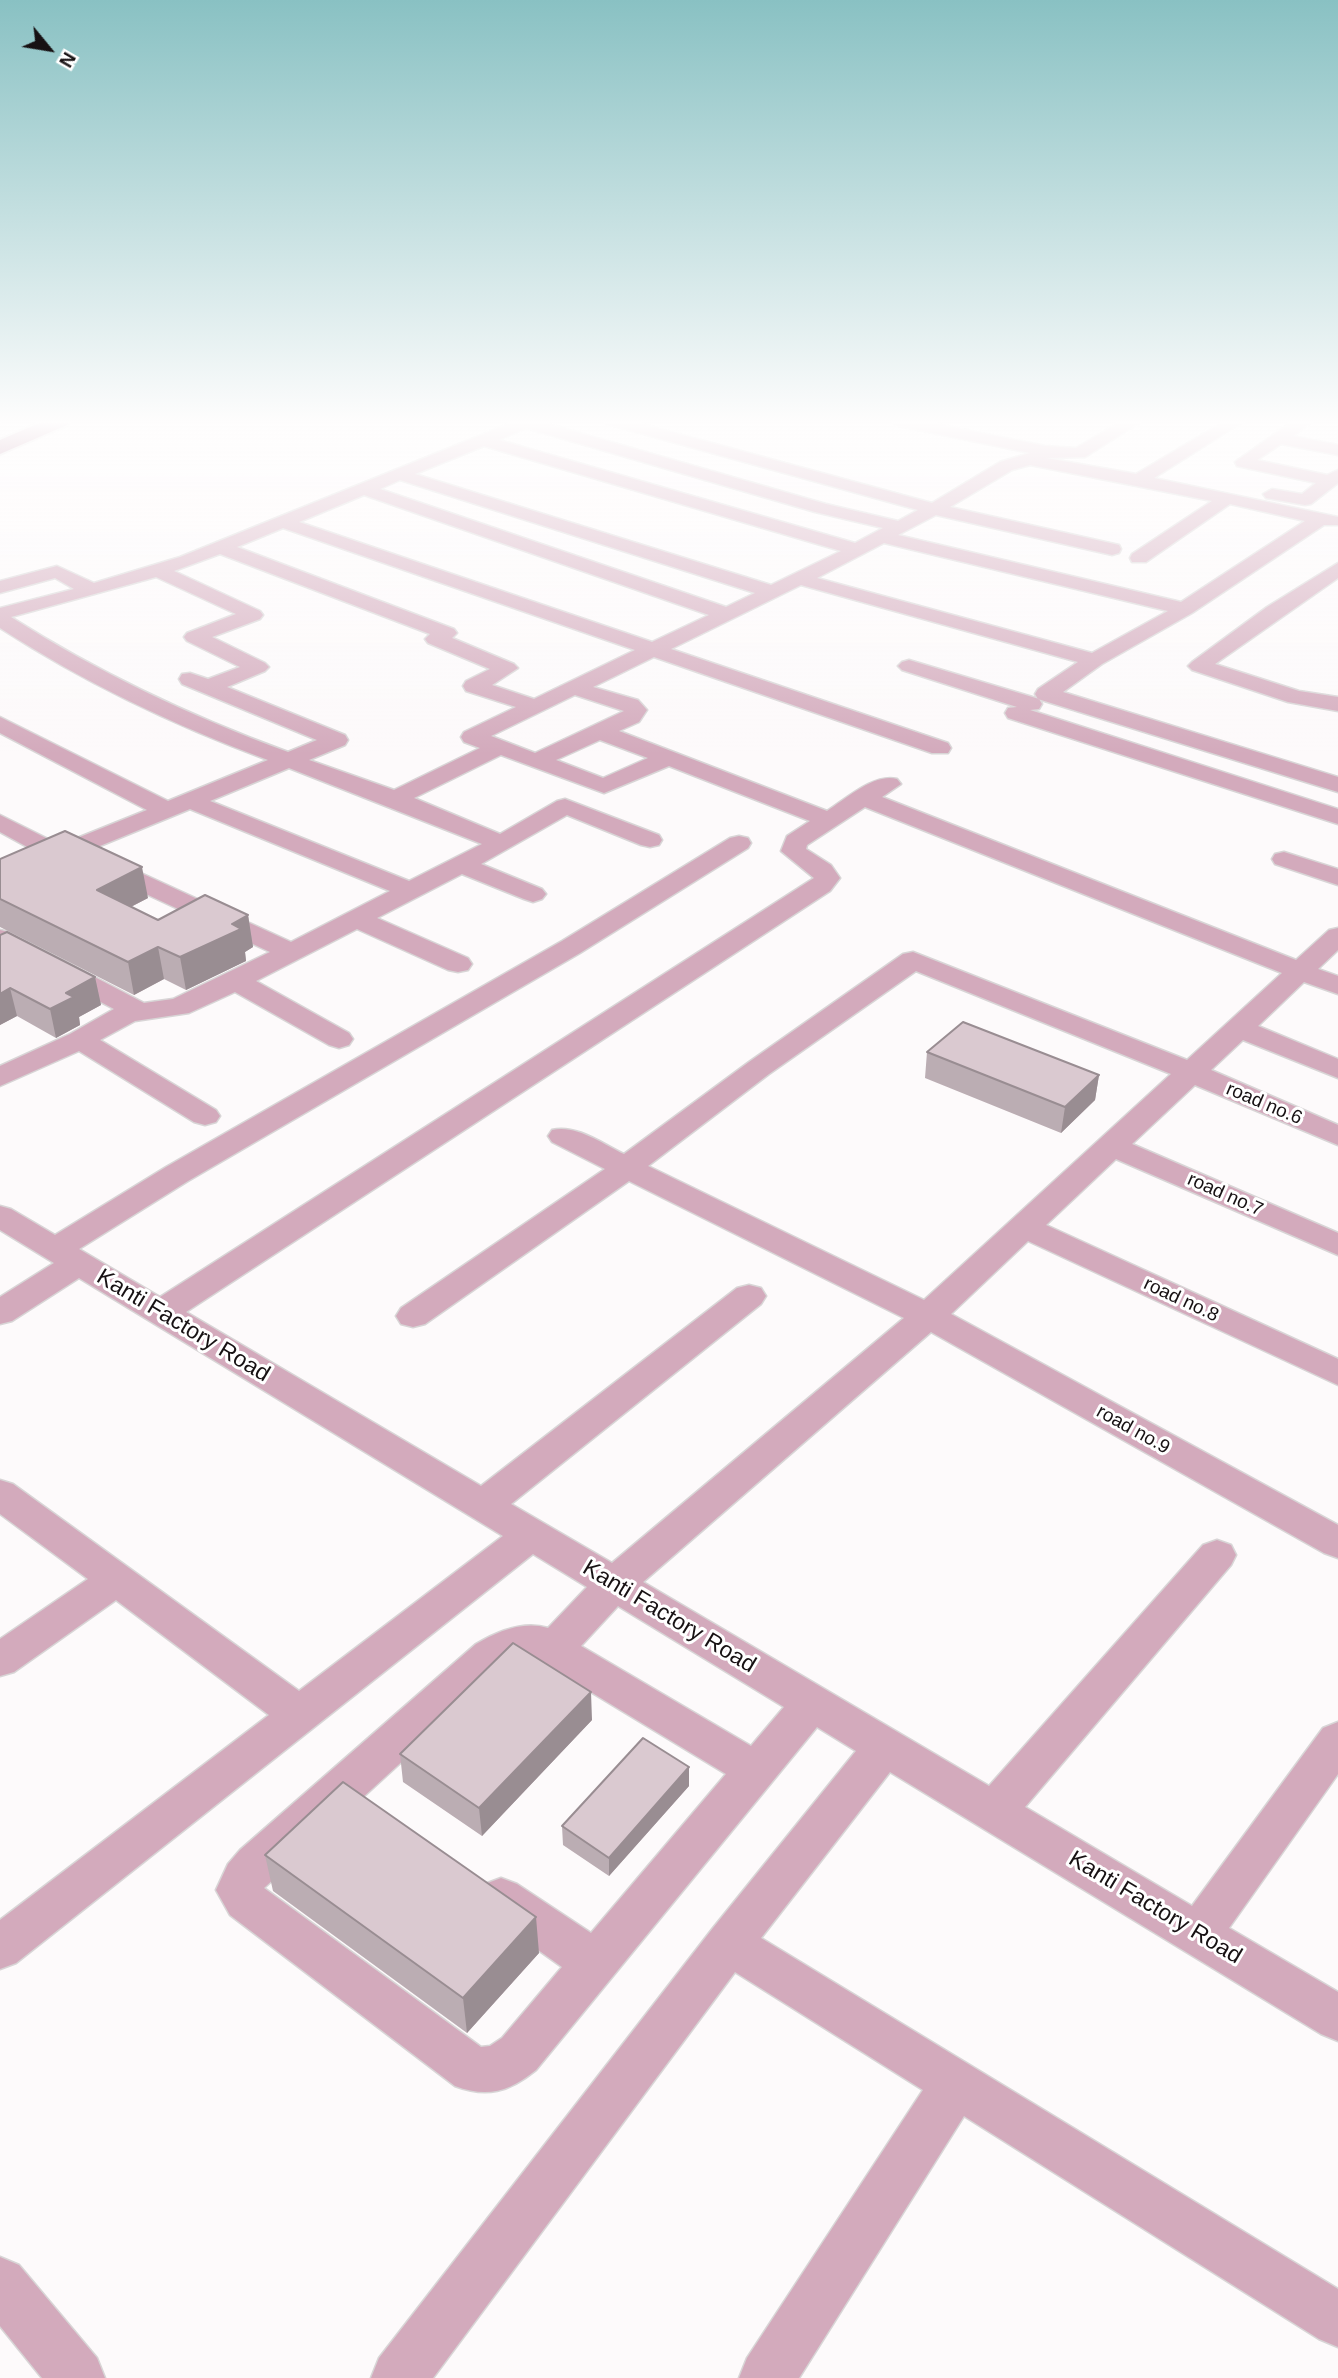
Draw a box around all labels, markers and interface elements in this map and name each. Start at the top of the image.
north arrow [14,14,84,84]
text: N [55,49,80,71]
street label: road no.6 [1223,1078,1305,1130]
street label: road no.7 [1184,1168,1266,1222]
street label: Kanti Factory Road [92,1263,274,1389]
street label: road no.8 [1140,1273,1222,1327]
street label: road no.9 [1092,1401,1174,1459]
street label: Kanti Factory Road [578,1554,760,1680]
street label: Kanti Factory Road [1064,1845,1246,1971]

